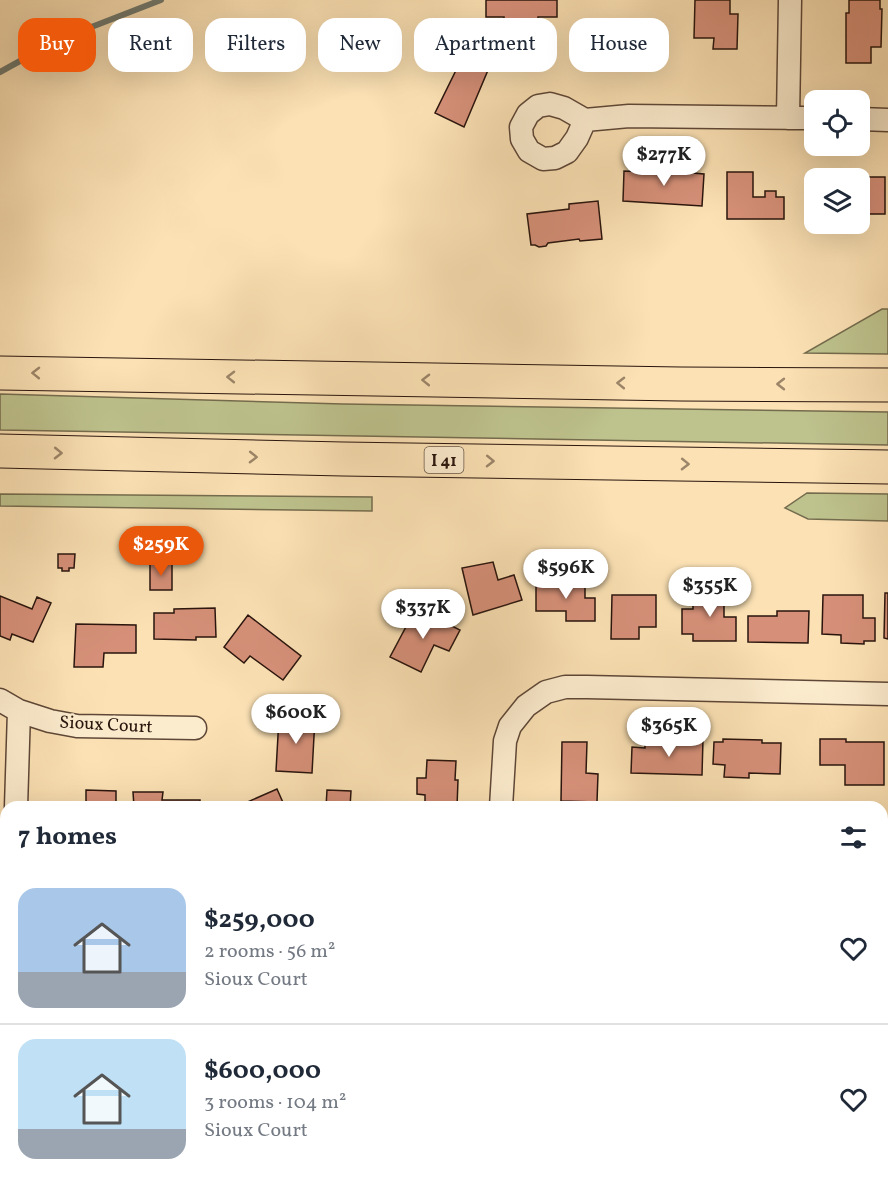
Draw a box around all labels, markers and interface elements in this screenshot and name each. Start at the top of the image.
chip: Buy [18,18,96,72]
chip: Rent [108,18,193,72]
chip: Filters [205,18,306,72]
chip: New [318,18,402,72]
chip: Apartment [414,18,557,72]
chip: House [569,18,669,72]
map controls [804,90,870,234]
button: locate [804,90,870,156]
pin: $277K [622,136,706,187]
text: $277K [637,141,691,169]
button: layers [804,168,870,234]
one-way arrow [32,367,41,380]
one-way arrow [227,370,236,383]
one-way arrow [422,374,431,386]
one-way arrow [617,377,626,389]
one-way arrow [777,378,786,390]
one-way arrow [54,446,63,459]
road number: I 41 [424,447,464,473]
one-way arrow [249,451,258,463]
one-way arrow [486,455,495,467]
one-way arrow [681,458,690,470]
pin: $259K [119,526,203,577]
text: $259K [133,531,189,559]
pin: $596K [524,549,608,600]
text: $596K [537,554,595,582]
pin: $355K [668,567,752,618]
text: $355K [682,572,738,600]
pin: $337K [381,589,465,640]
text: $337K [395,594,451,622]
pin: $600K [254,694,338,745]
text: $600K [265,699,327,727]
pin: $365K [627,707,711,758]
street label: Sioux Court [59,711,153,740]
text: $365K [641,712,697,740]
text: 7 homes [18,819,117,855]
icon: filters [837,821,870,854]
text: $259,000 [204,902,315,938]
icon: home [66,912,138,984]
icon: heart [837,932,870,965]
text: 2 rooms · 56 m² [204,938,335,966]
text: Sioux Court [204,966,308,994]
text: $600,000 [204,1053,321,1089]
icon: home [66,1063,138,1135]
icon: heart [837,1083,870,1116]
text: 3 rooms · 104 m² [204,1089,346,1117]
text: Sioux Court [204,1117,308,1145]

